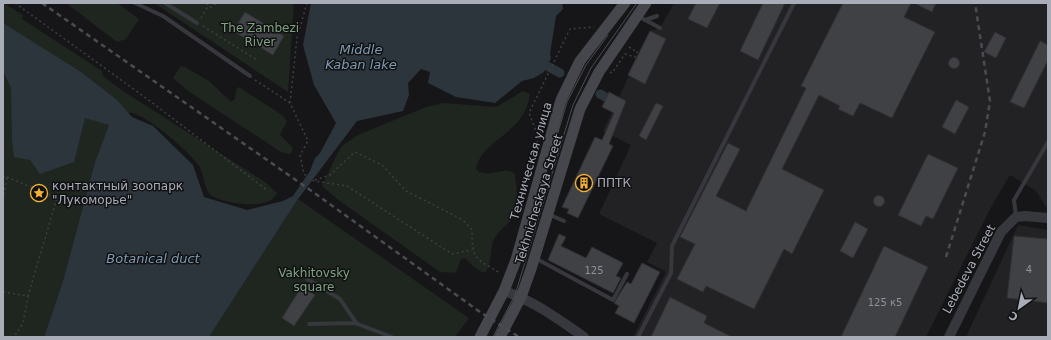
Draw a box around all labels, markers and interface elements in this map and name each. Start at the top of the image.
park label: The Zambezi River [220,21,299,49]
water label: Middle Kaban lake [325,42,397,72]
street label: Техническая улица [507,100,555,223]
street label: Tekhnicheskaya Street [512,132,565,266]
building icon: ППТК [574,173,594,193]
place label: ППТК [597,176,631,190]
place label: контактный зоопарк "Лукоморье" [52,179,183,207]
place icon: контактный зоопарк "Лукоморье" [29,183,49,203]
street label: Lebedeva Street [940,222,998,316]
water label: Botanical duct [106,251,201,266]
house number: 4 [1026,264,1032,275]
house number: 125 [584,265,604,276]
park label: Vakhitovsky square [278,266,350,294]
north arrow [999,288,1039,328]
house number: 125 к5 [868,297,902,308]
text: С [1007,308,1021,324]

